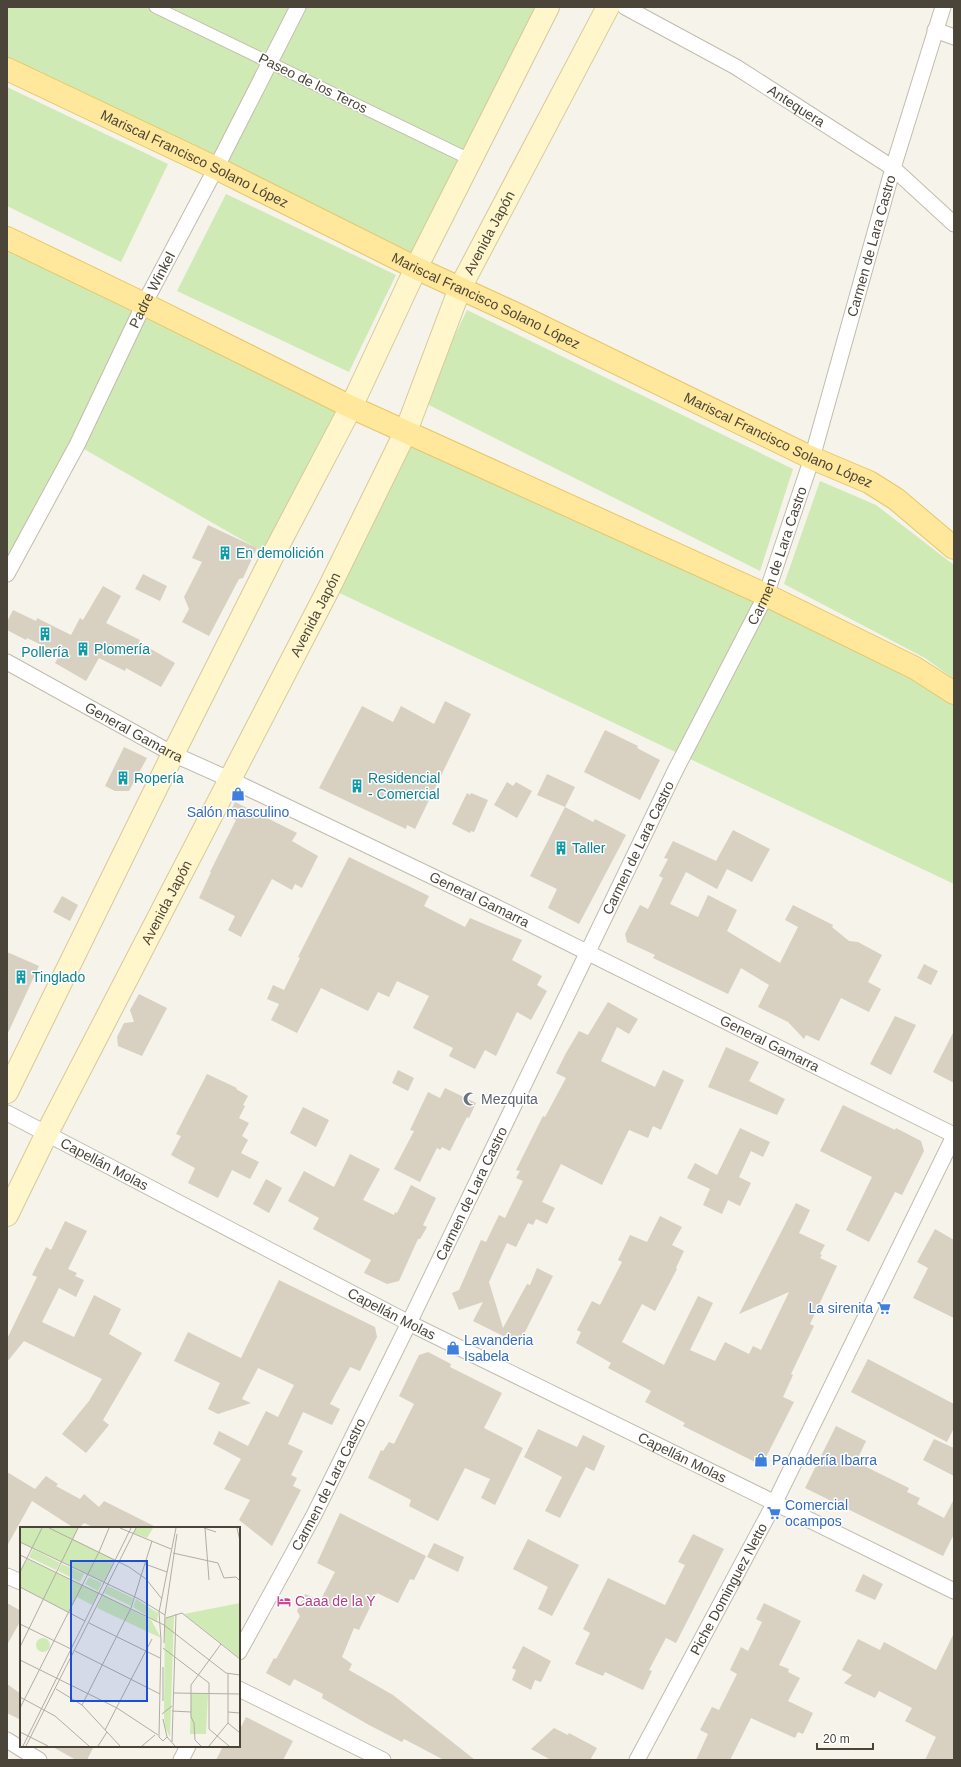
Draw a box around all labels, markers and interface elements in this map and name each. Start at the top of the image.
street label: Paseo de los Teros [256,50,370,116]
street label: Antequera [765,82,828,130]
street label: Mariscal Francisco Solano López [98,107,291,211]
street label: Carmen de Lara Castro [844,173,899,319]
street label: Avenida Japón [460,188,518,277]
street label: Padre Winkel [126,249,178,331]
street label: Mariscal Francisco Solano López [389,249,583,352]
street label: Mariscal Francisco Solano López [681,389,875,491]
street label: Carmen de Lara Castro [744,484,810,628]
building icon: En demolición [217,545,233,561]
place label: En demolición [236,545,324,561]
street label: Avenida Japón [287,570,343,659]
building icon: Pollería [37,626,53,642]
building icon: Plomería [75,641,91,657]
place label: Plomería [94,641,150,657]
place label: Pollería [21,644,69,660]
street label: General Gamarra [82,699,185,765]
building icon: Ropería [115,770,131,786]
place label: Ropería [134,770,184,786]
place label: Residencial - Comercial [368,770,440,802]
building icon: Residencial - Comercial [349,778,365,794]
street label: Carmen de Lara Castro [599,778,677,917]
shop icon: Salón masculino [230,786,246,802]
place label: Salón masculino [187,804,290,820]
building icon: Taller [553,840,569,856]
place label: Taller [572,840,606,856]
street label: Avenida Japón [138,858,195,947]
street label: General Gamarra [427,868,532,930]
building icon: Tinglado [13,969,29,985]
place label: Tinglado [32,969,85,985]
street label: General Gamarra [717,1012,822,1075]
mosque icon: Mezquita [462,1091,478,1107]
place label: Mezquita [481,1091,538,1107]
street label: Carmen de Lara Castro [432,1124,510,1263]
street label: Capellán Molas [58,1134,151,1193]
street label: Capellán Molas [345,1284,438,1343]
place label: La sirenita [808,1300,873,1316]
supermarket icon: La sirenita [876,1300,892,1316]
place label: Lavanderia Isabela [464,1332,533,1364]
shop icon: Lavanderia Isabela [445,1340,461,1356]
street label: Carmen de Lara Castro [288,1415,369,1553]
street label: Capellán Molas [635,1429,729,1486]
shop icon: Panadería Ibarra [753,1452,769,1468]
place label: Panadería Ibarra [772,1452,877,1468]
place label: Comercial ocampos [785,1497,848,1529]
supermarket icon: Comercial ocampos [766,1505,782,1521]
street label: Piche Dominguez Netto [687,1520,770,1658]
inset map [20,1527,240,1747]
hotel icon: Caaa de la Y [276,1593,292,1609]
place label: Caaa de la Y [295,1593,376,1609]
scale bar [817,1725,873,1751]
text: 20 m [823,1732,850,1746]

